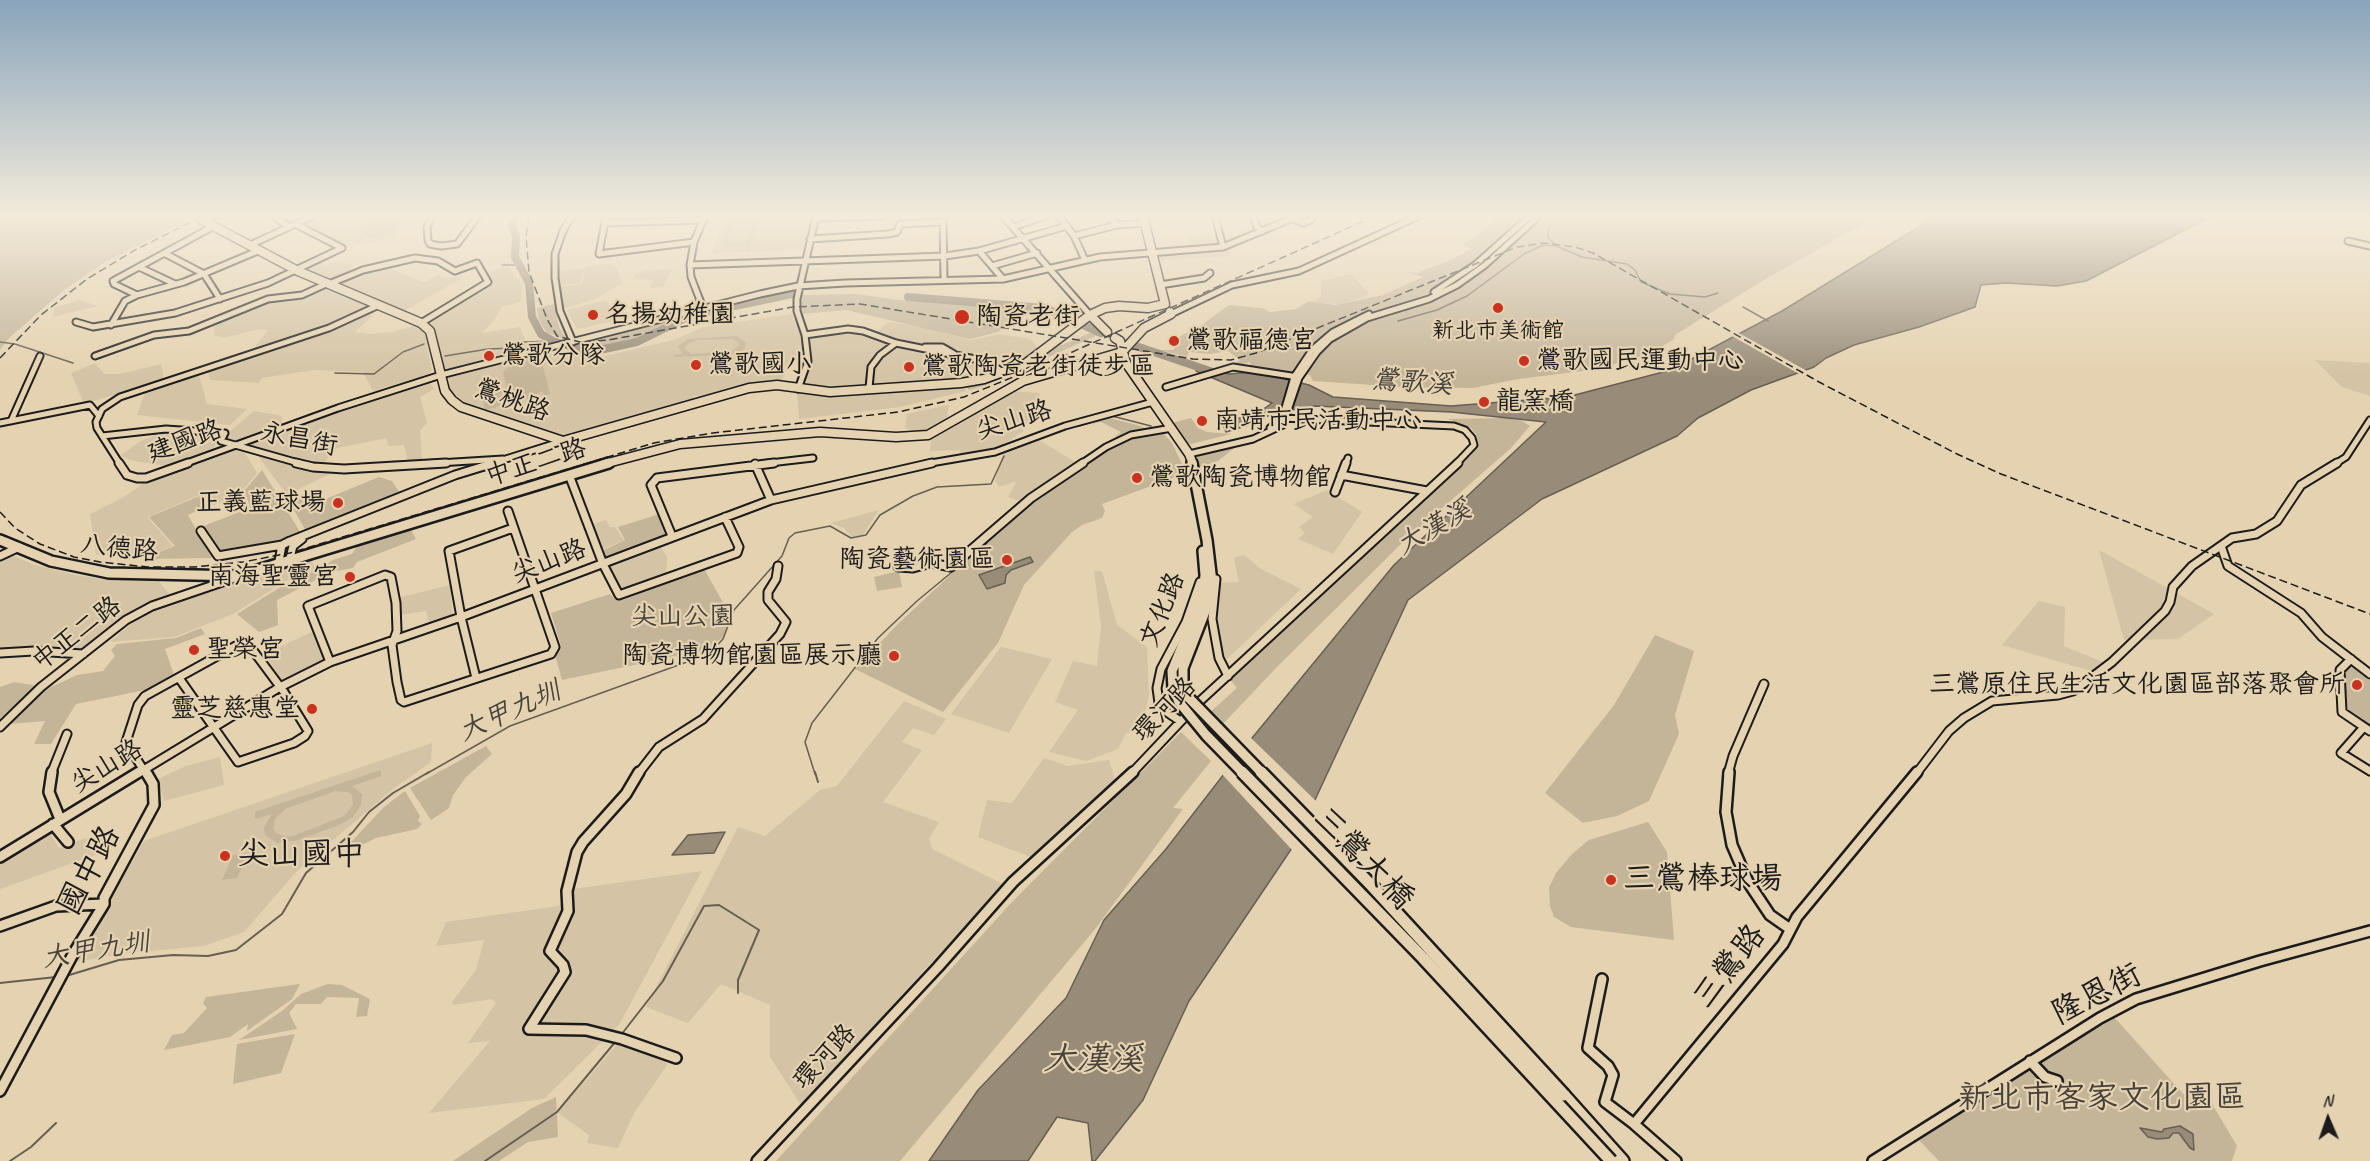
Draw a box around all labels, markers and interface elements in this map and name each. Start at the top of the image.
place label: 名揚幼稚園 [605,299,735,331]
place label: 陶瓷老街 [976,301,1080,333]
marker: 新北市美術館 [1491,301,1505,315]
marker: 名揚幼稚園 [586,308,600,322]
marker: 陶瓷老街 [953,308,971,326]
place label: 新北市美術館 [1432,318,1564,344]
place label: 鶯歌福德宮 [1186,325,1316,357]
marker: 鶯歌福德宮 [1167,334,1181,348]
place label: 鶯歌分隊 [501,340,605,372]
place label: 鶯歌國民運動中心 [1536,345,1744,377]
marker: 鶯歌分隊 [482,349,496,363]
place label: 鶯歌國小 [708,349,812,381]
place label: 鶯歌陶瓷老街徒步區 [921,351,1155,383]
marker: 鶯歌國民運動中心 [1517,354,1531,368]
marker: 鶯歌國小 [689,358,703,372]
marker: 鶯歌陶瓷老街徒步區 [902,360,916,374]
water label: 鶯歌溪 [1370,364,1454,402]
street label: 鶯桃路 [470,373,554,429]
place label: 龍窯橋 [1496,386,1574,418]
street label: 尖山路 [972,395,1056,447]
marker: 龍窯橋 [1477,395,1491,409]
place label: 南靖市民活動中心 [1214,405,1422,437]
street label: 建國路 [143,414,227,470]
marker: 南靖市民活動中心 [1195,414,1209,428]
street label: 永昌街 [258,417,340,463]
street label: 中正二路 [482,433,590,493]
place label: 鶯歌陶瓷博物館 [1149,462,1331,494]
marker: 鶯歌陶瓷博物館 [1130,471,1144,485]
place label: 正義藍球場 [196,487,326,519]
water label: 大漢溪 [1391,494,1477,562]
marker: 正義藍球場 [331,496,345,510]
street label: 八德路 [79,529,159,569]
street label: 尖山路 [507,533,591,591]
place label: 陶瓷藝術園區 [839,544,995,576]
marker: 陶瓷藝術園區 [1000,553,1014,567]
place label: 南海聖靈宮 [208,561,338,593]
street label: 文化路 [1134,568,1192,652]
marker: 南海聖靈宮 [343,570,357,584]
street label: 中正二路 [26,590,128,678]
park label: 尖山公園 [631,601,735,633]
place label: 聖榮宮 [206,634,284,666]
place label: 陶瓷博物館園區展示廳 [622,640,882,672]
marker: 聖榮宮 [187,643,201,657]
marker: 陶瓷博物館園區展示廳 [887,649,901,663]
place label: 三鶯原住民生活文化園區部落聚會所 [1929,669,2345,701]
street label: 環河路 [1127,671,1203,749]
water label: 大甲九圳 [454,675,566,749]
marker: 三鶯原住民生活文化園區部落聚會所 [2350,678,2364,692]
place label: 靈芝慈惠堂 [170,693,300,725]
marker: 靈芝慈惠堂 [305,702,319,716]
street label: 尖山路 [66,734,148,800]
street label: 三鶯大橋 [1305,800,1421,918]
street label: 國中路 [51,820,129,922]
place label: 尖山國中 [237,837,365,875]
marker: 尖山國中 [218,849,232,863]
place label: 三鶯棒球場 [1623,861,1783,899]
marker: 三鶯棒球場 [1604,873,1618,887]
street label: 三鶯路 [1685,917,1775,1017]
water label: 大甲九圳 [40,927,152,975]
street label: 隆恩街 [2046,956,2148,1034]
street label: 環河路 [787,1018,863,1096]
water label: 大漢溪 [1044,1040,1142,1080]
park label: 新北市客家文化園區 [1958,1080,2246,1118]
north arrow [2298,1089,2358,1149]
text: N [2322,1091,2333,1111]

